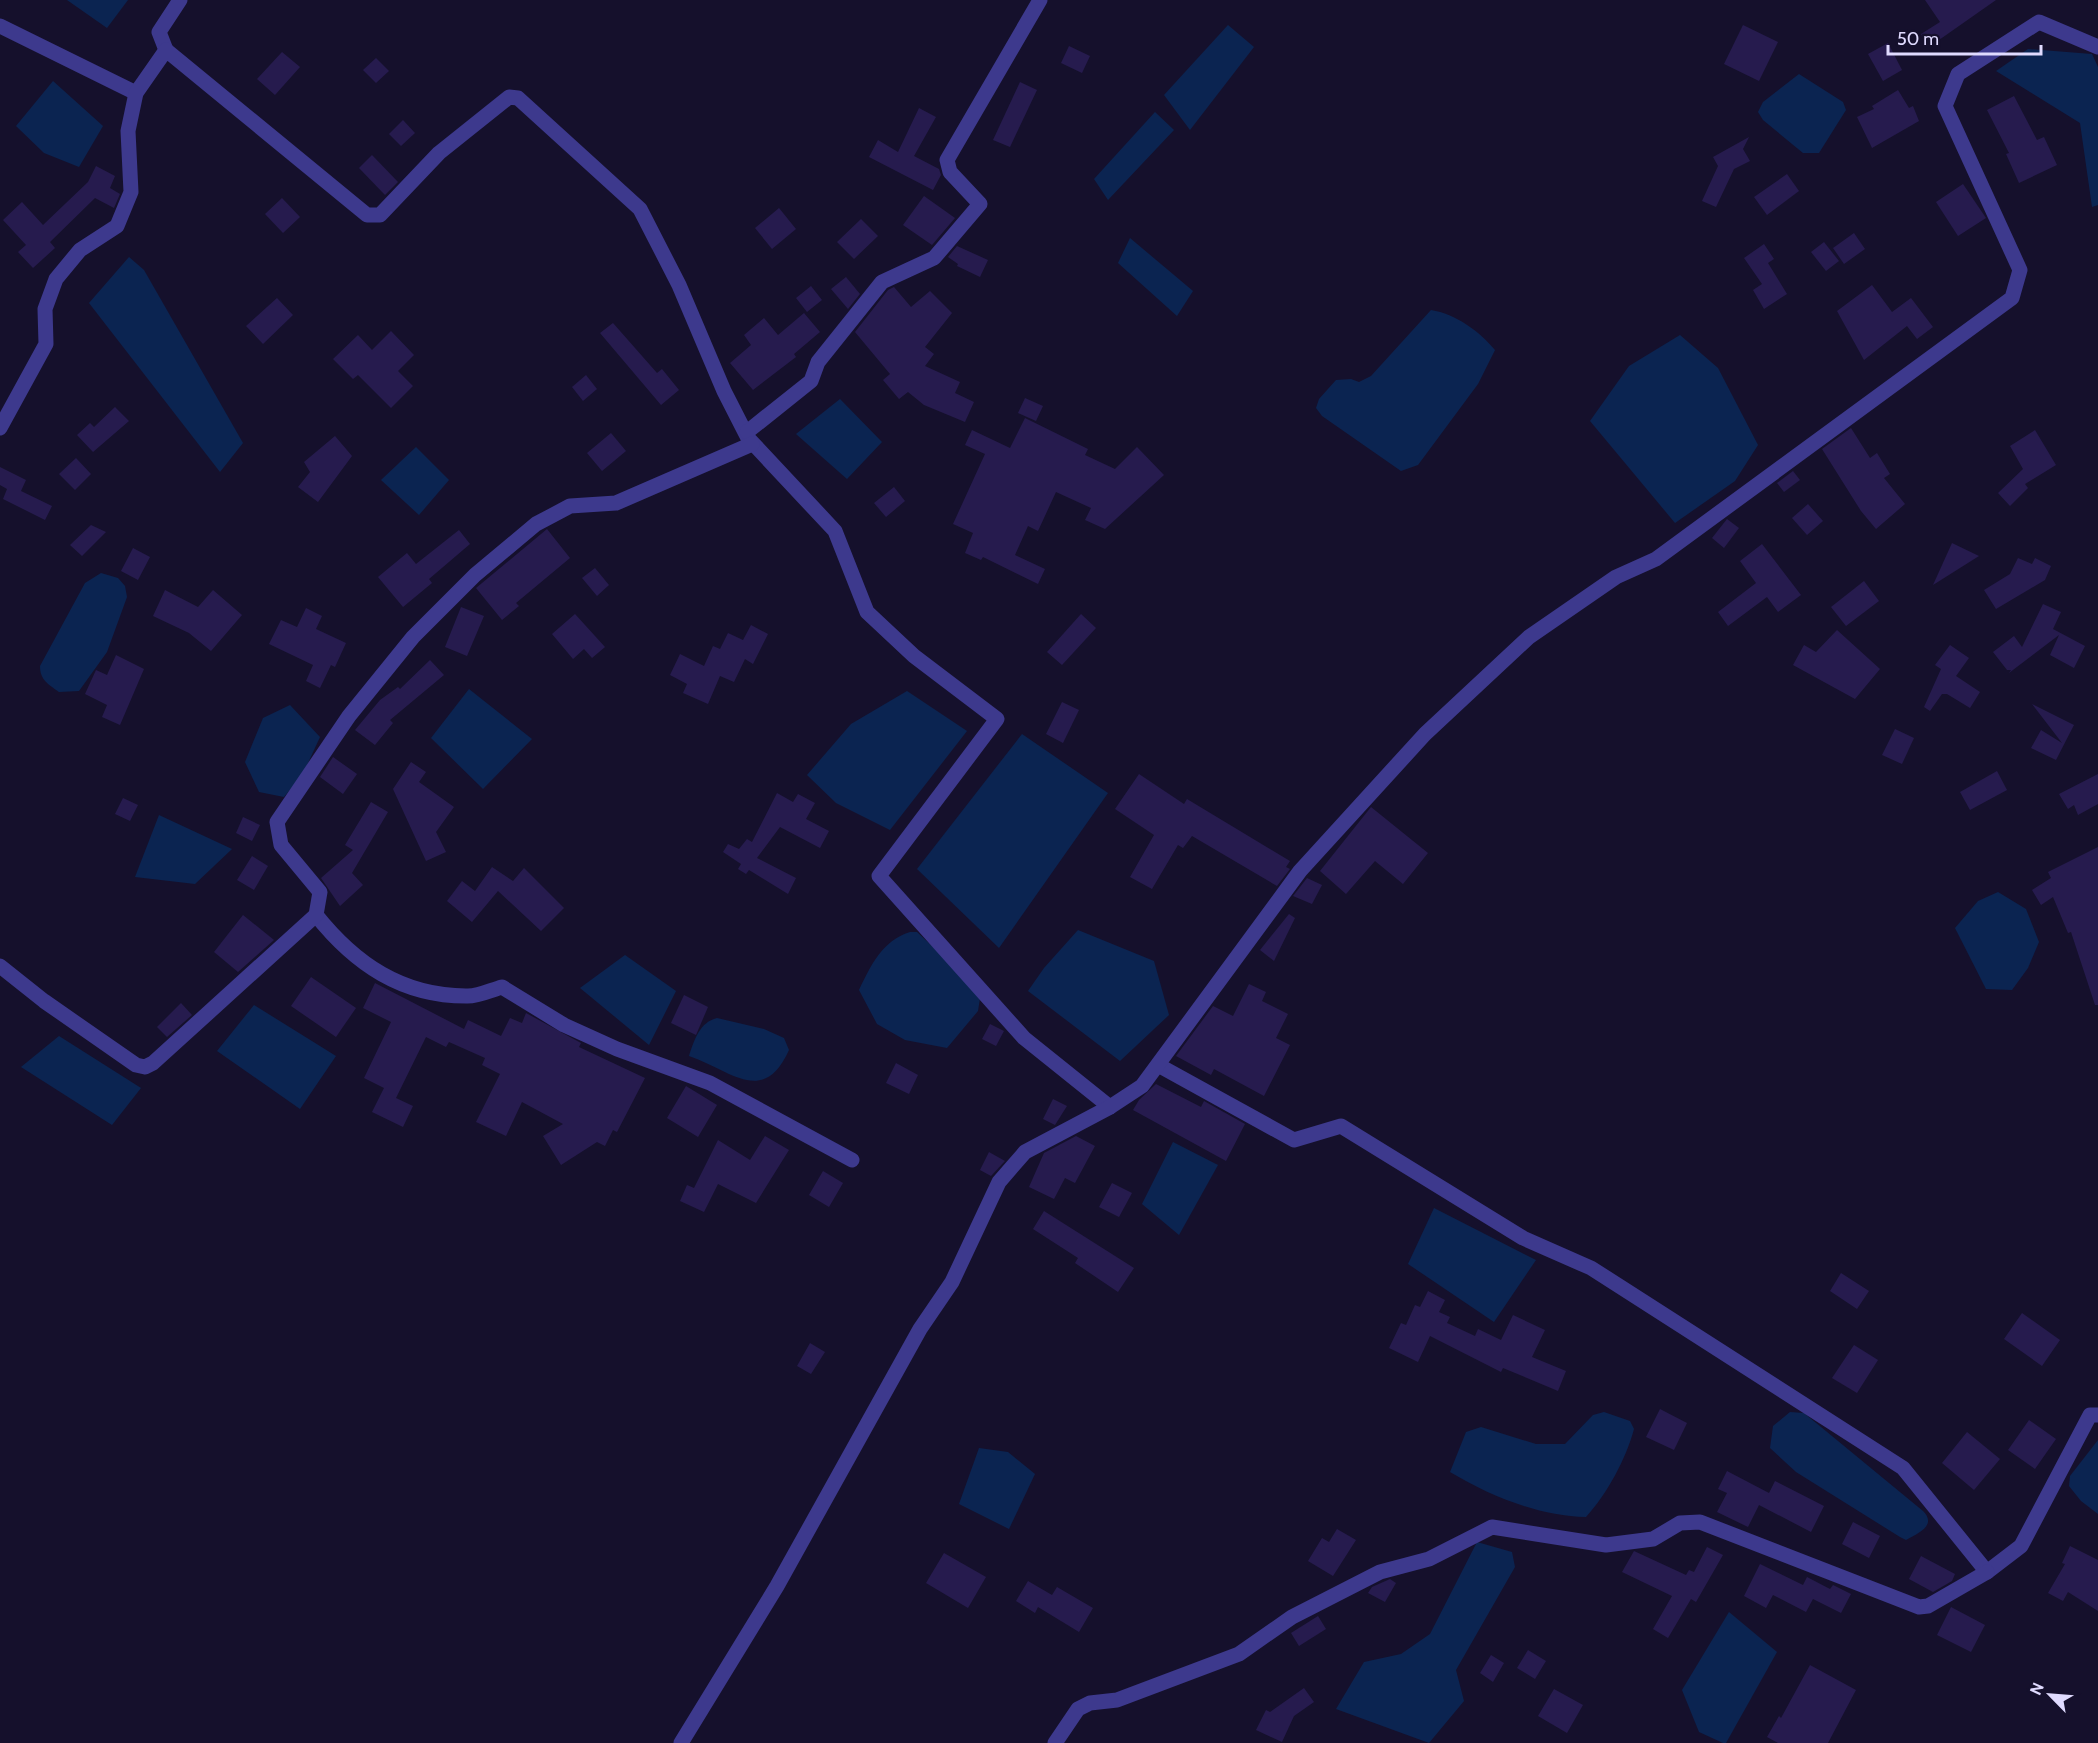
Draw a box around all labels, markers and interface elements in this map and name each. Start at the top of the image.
scale bar [1888,18,2041,56]
text: 50 m [1897,28,1939,50]
north arrow [2020,1665,2080,1725]
text: N [2026,1680,2048,1698]

